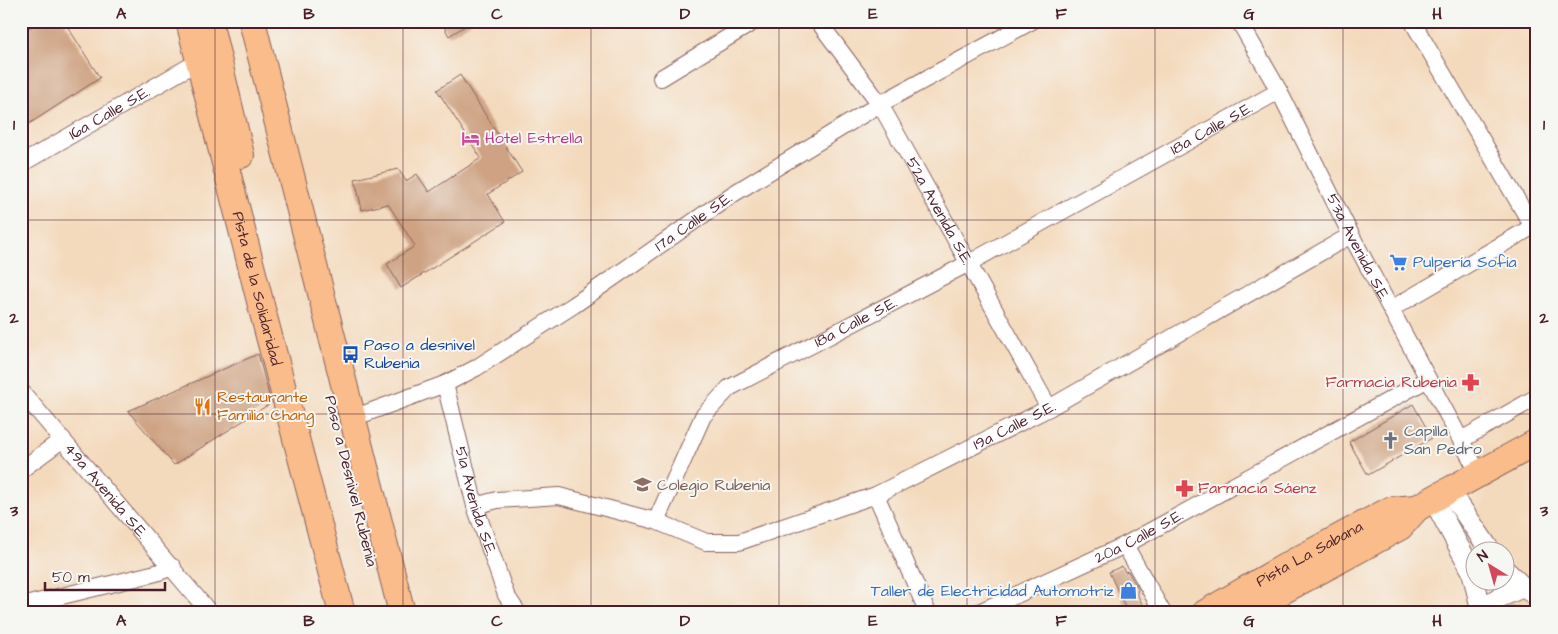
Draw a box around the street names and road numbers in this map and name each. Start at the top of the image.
street label: 16a Calle S.E. [65,81,154,145]
street label: 18a Calle S.E. [1166,97,1256,160]
street label: 52a Avenida S.E. [901,153,978,269]
street label: 17a Calle S.E. [650,187,737,257]
street label: 53a Avenida S.E. [1321,190,1395,305]
street label: Pista de la Solidaridad [227,209,287,368]
street label: 18a Calle S.E. [810,291,901,353]
street label: Paso a Desnivel Rubenia [319,393,383,569]
street label: 19a Calle S.E. [969,396,1060,455]
street label: 49a Avenida S.E. [59,438,153,543]
street label: 51a Avenida S.E. [450,444,502,558]
street label: 20a Calle S.E. [1091,504,1187,569]
street label: Pista La Sabana [1252,516,1367,592]

